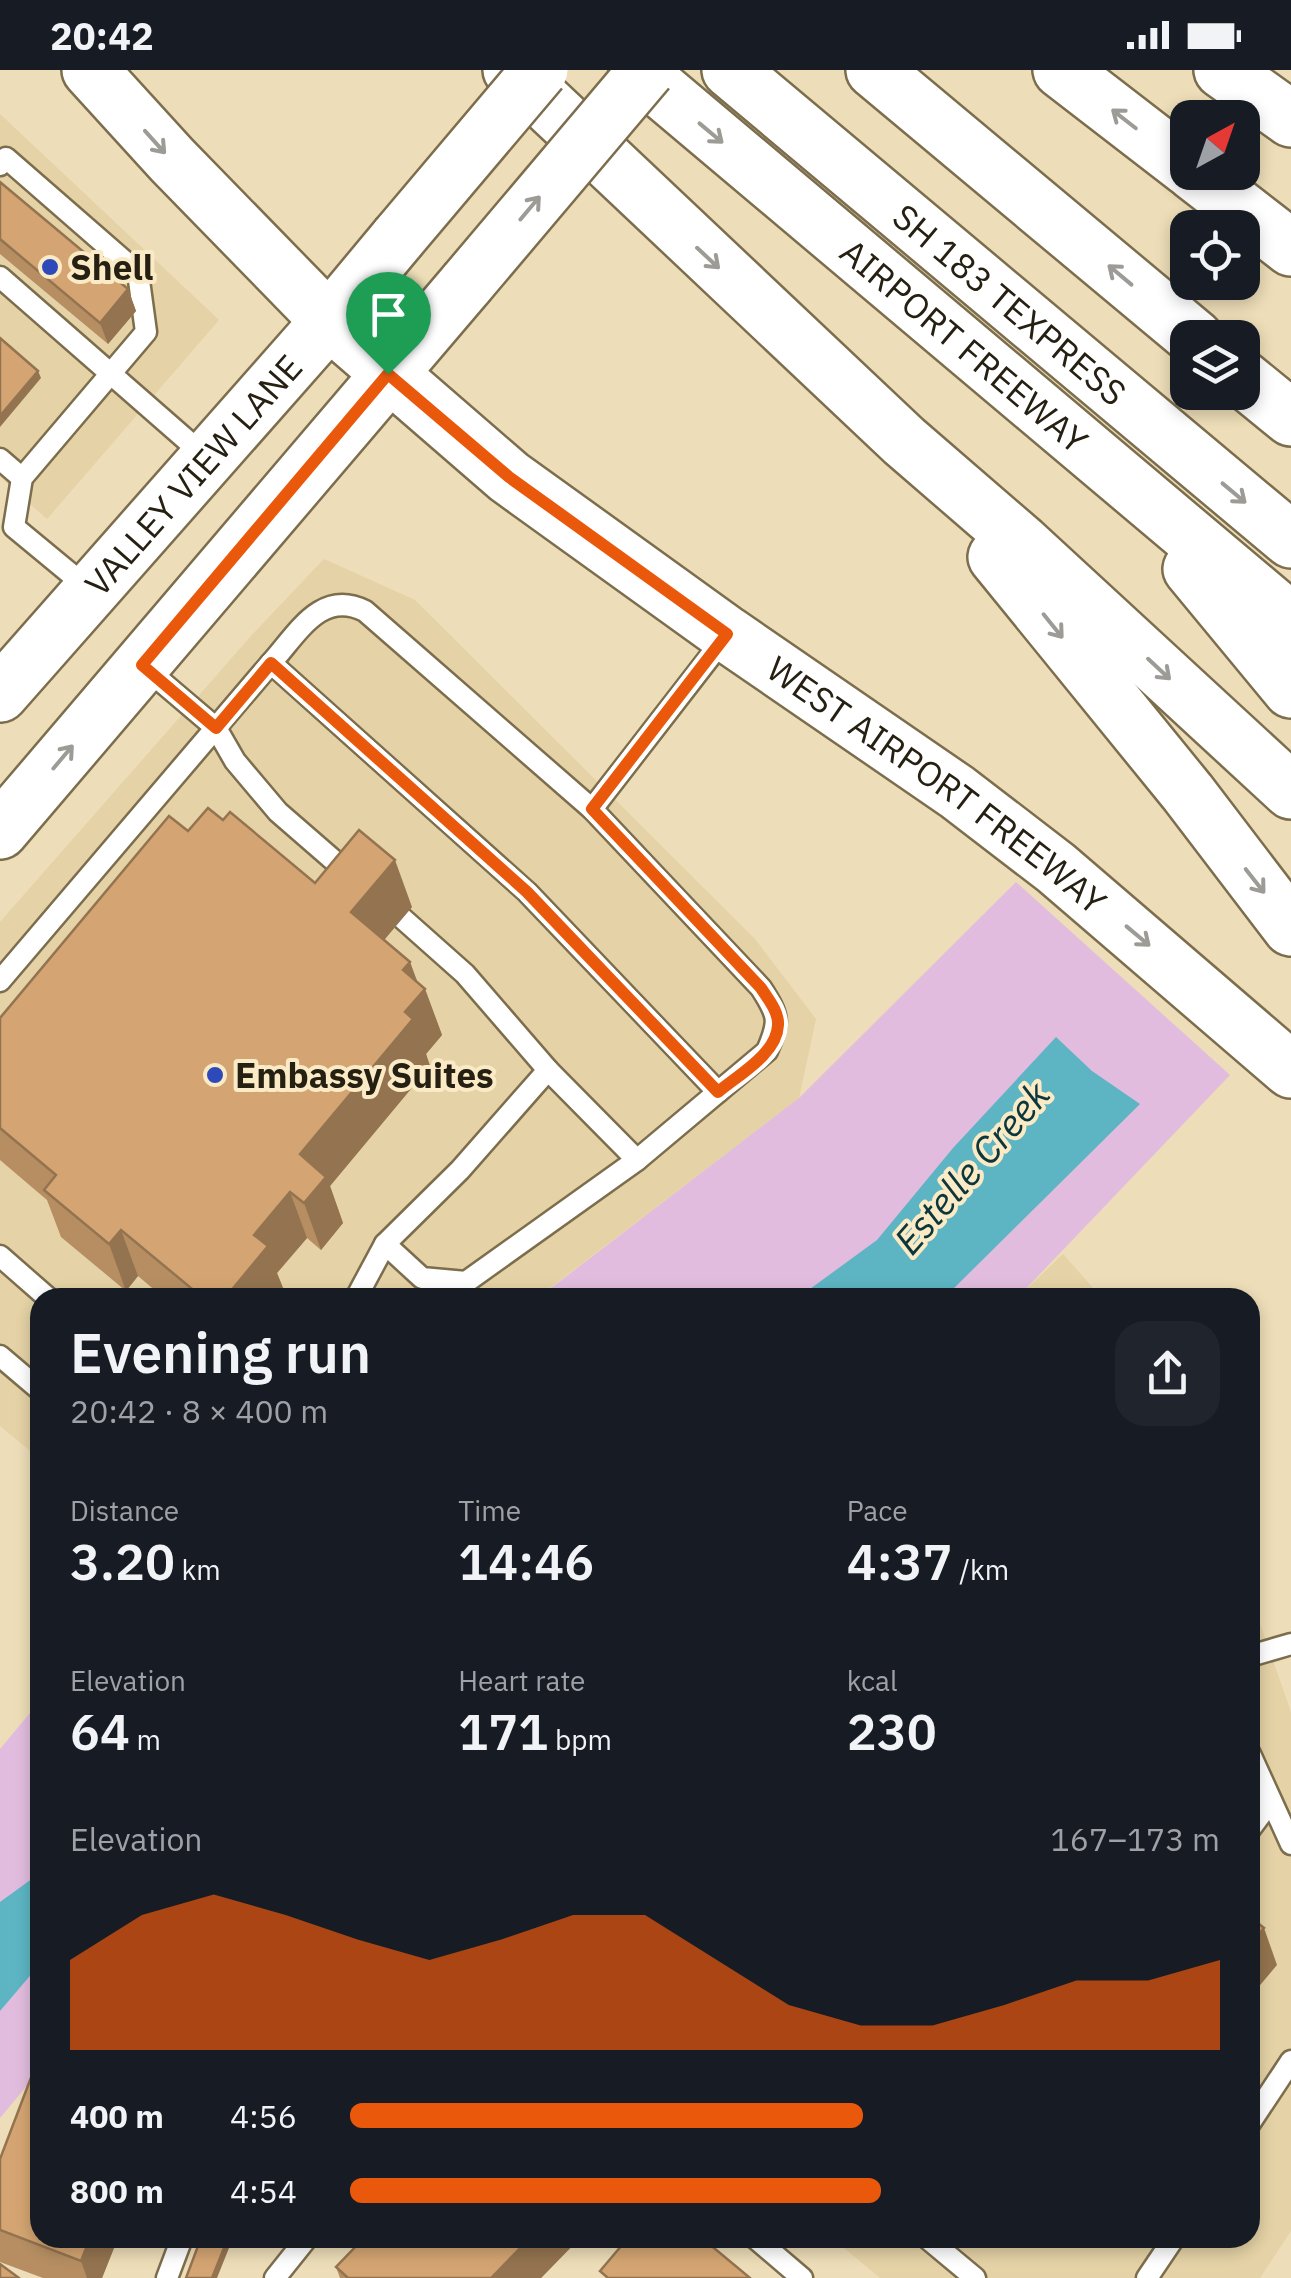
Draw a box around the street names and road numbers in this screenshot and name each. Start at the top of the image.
street label: SH 183 TEXPRESS [884,193,1136,415]
street label: AIRPORT FREEWAY [831,228,1098,463]
street label: VALLEY VIEW LANE [74,345,312,605]
street label: WEST AIRPORT FREEWAY [758,645,1116,924]

